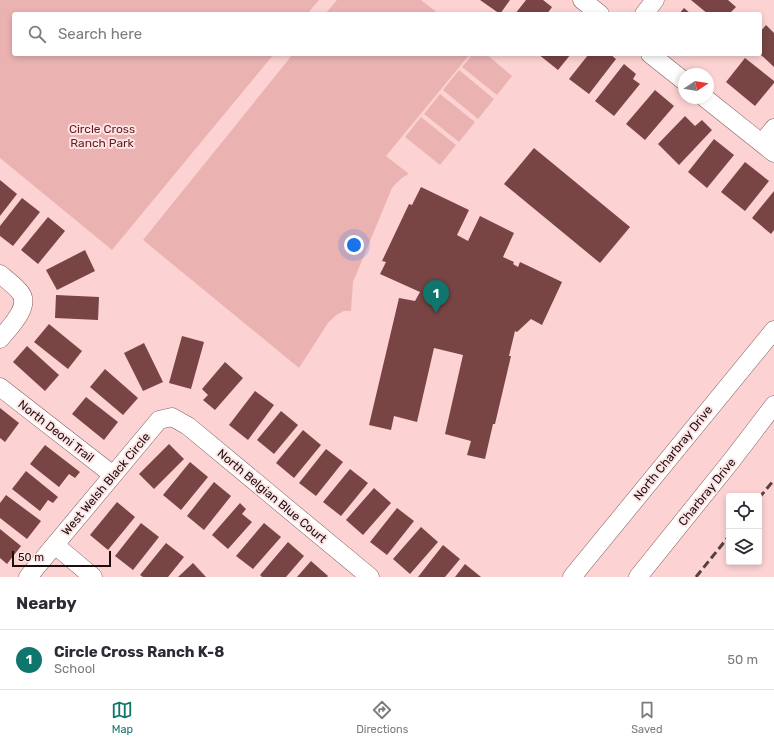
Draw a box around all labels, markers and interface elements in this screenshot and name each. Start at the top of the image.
search box [12,12,762,56]
icon: search [26,23,48,45]
text: Search here [58,25,142,43]
north arrow [678,68,714,104]
park label: Circle Cross Ranch Park [69,122,135,150]
your location [344,235,364,255]
pin: 1 [423,280,449,313]
street label: North Deoni Trail [15,397,97,465]
street label: North Charbray Drive [630,403,716,503]
street label: West Welsh Black Circle [59,430,153,538]
street label: North Belgian Blue Court [214,446,330,546]
street label: Charbray Drive [675,455,739,529]
map controls [726,493,762,565]
button: locate [726,493,762,529]
button: layers [726,529,762,565]
scale bar [12,549,111,568]
text: 50 m [18,551,44,564]
text: Nearby [16,593,77,613]
text: Circle Cross Ranch K-8 [54,643,224,661]
text: 1 [26,652,32,667]
text: 50 m [727,652,758,667]
text: School [54,661,95,676]
tab: Map [111,699,133,736]
tab: Directions [356,699,408,736]
tab: Saved [631,699,663,736]

